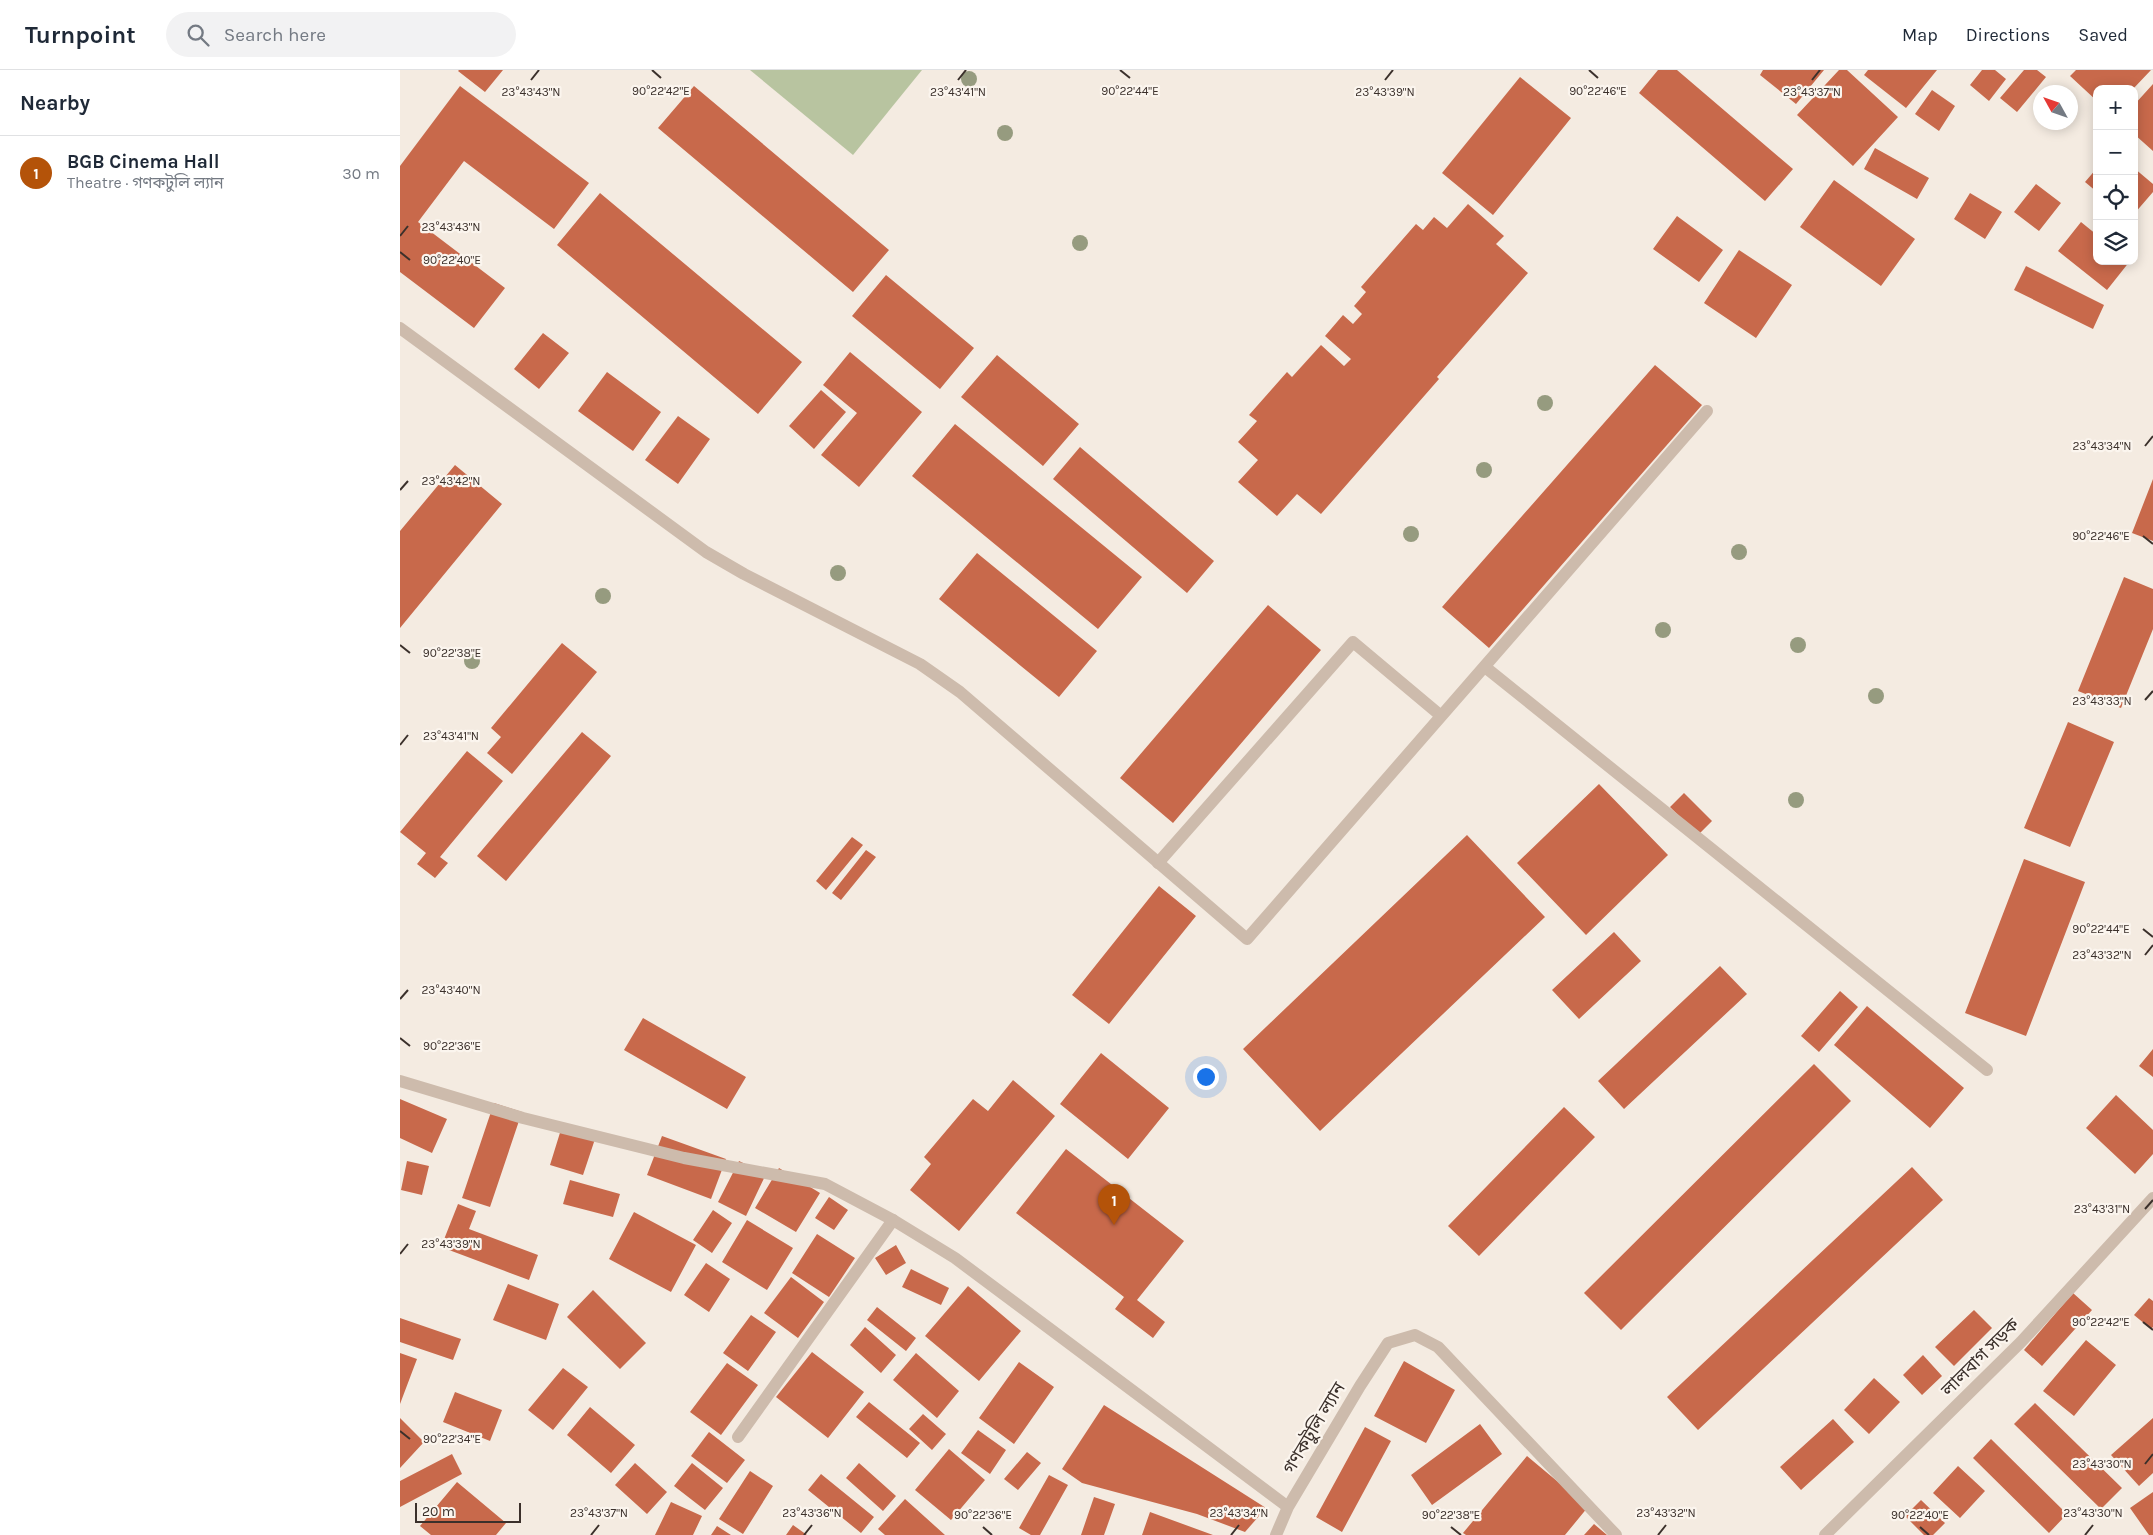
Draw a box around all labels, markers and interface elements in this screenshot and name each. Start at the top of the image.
search box [166,12,516,57]
text: Turnpoint [25,21,136,49]
icon: search [184,21,212,49]
text: Search here [224,24,326,46]
text: Map [1902,24,1938,46]
text: Directions [1966,24,2050,46]
text: Saved [2078,24,2128,46]
text: 90°22'42"E [632,84,690,98]
text: 90°22'44"E [1101,84,1159,98]
text: 90°22'46"E [1569,84,1627,98]
text: 23°43'43"N [501,85,561,99]
text: 23°43'41"N [930,85,986,99]
text: 23°43'39"N [1355,85,1415,99]
text: 23°43'37"N [1783,85,1841,99]
north arrow [2033,85,2078,130]
map controls [2093,85,2138,265]
button: + [2093,85,2138,130]
text: Nearby [20,91,90,115]
button: − [2093,130,2138,175]
text: BGB Cinema Hall [67,151,220,173]
text: 1 [33,164,39,183]
text: 30 m [342,164,380,183]
text: Theatre · গণকটুলি ল্যান [67,173,224,192]
button: locate [2093,175,2138,220]
text: 23°43'43"N [421,220,481,234]
button: layers [2093,220,2138,265]
text: 90°22'40"E [423,253,481,267]
text: 23°43'34"N [2072,439,2132,453]
text: 23°43'42"N [421,474,481,488]
text: 90°22'46"E [2072,529,2130,543]
text: 90°22'38"E [423,646,481,660]
text: 23°43'33"N [2072,694,2132,708]
text: 23°43'41"N [423,729,479,743]
text: 90°22'44"E [2072,922,2130,936]
text: 23°43'32"N [2072,948,2132,962]
text: 23°43'40"N [421,983,481,997]
text: 90°22'36"E [423,1039,481,1053]
your location [1193,1064,1219,1090]
pin: 1 [1098,1184,1130,1225]
text: 23°43'31"N [2074,1202,2130,1216]
text: 23°43'39"N [421,1237,481,1251]
street label: লালবাগ সড়ক [1936,1313,2024,1401]
text: 90°22'42"E [2072,1315,2130,1329]
street label: গণকটুলি ল্যান [1278,1377,1351,1478]
text: 90°22'34"E [423,1432,481,1446]
text: 23°43'30"N [2072,1457,2132,1471]
scale bar [415,1500,521,1523]
text: 20 m [422,1503,455,1520]
text: 23°43'37"N [570,1506,628,1520]
text: 23°43'36"N [782,1506,842,1520]
text: 23°43'34"N [1209,1506,1269,1520]
text: 23°43'32"N [1636,1506,1696,1520]
text: 23°43'30"N [2063,1506,2123,1520]
text: 90°22'36"E [954,1508,1012,1522]
text: 90°22'38"E [1422,1508,1480,1522]
text: 90°22'40"E [1891,1508,1949,1522]

